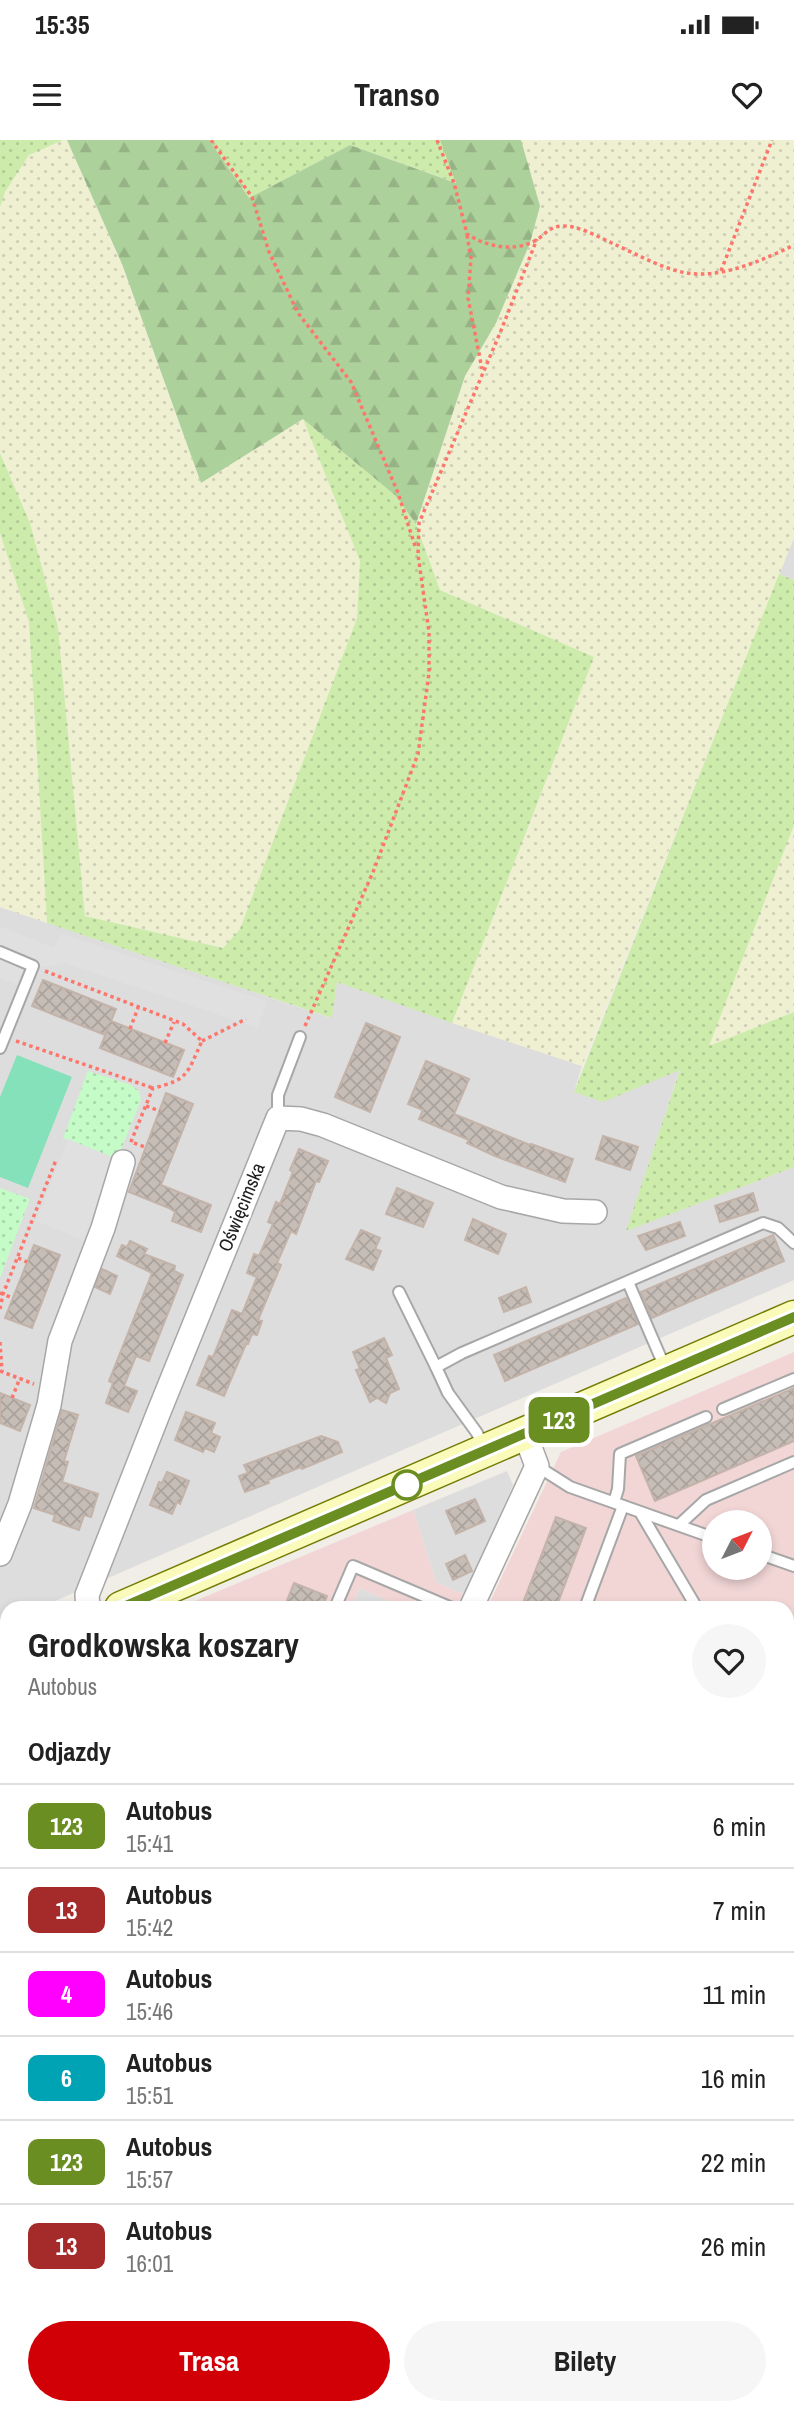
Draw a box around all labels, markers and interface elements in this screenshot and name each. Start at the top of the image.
text: 15:35 [35,7,90,42]
text: Transo [354,73,440,116]
icon: menu [28,76,66,114]
icon: heart [728,76,766,114]
street label: Oświęcimska [211,1158,271,1255]
line badge: 123 [519,1397,599,1443]
text: 123 [543,1404,575,1436]
unlabelled marker [392,1470,422,1500]
north arrow [702,1510,772,1580]
map controls [702,1510,772,1580]
text: Grodkowska koszary [28,1623,299,1667]
button: heart [692,1624,766,1698]
text: Autobus [28,1671,97,1702]
text: Odjazdy [28,1734,111,1769]
text: Autobus [126,1793,212,1828]
text: 6 min [713,1809,766,1844]
text: 123 [50,1810,83,1842]
text: 15:41 [126,1828,173,1859]
text: Autobus [126,1877,212,1912]
text: 7 min [713,1893,766,1928]
text: 13 [56,1894,77,1926]
text: 15:42 [126,1912,173,1943]
text: Autobus [126,1961,212,1996]
text: 11 min [702,1977,766,2012]
text: 4 [61,1978,72,2010]
text: 15:46 [126,1996,173,2027]
text: Autobus [126,2045,212,2080]
text: 16 min [701,2061,766,2096]
text: 6 [61,2062,72,2094]
text: 15:51 [126,2080,173,2111]
text: Autobus [126,2129,212,2164]
text: 22 min [701,2145,766,2180]
text: 123 [50,2146,83,2178]
text: 15:57 [126,2164,173,2195]
text: Autobus [126,2213,212,2248]
text: 26 min [701,2229,766,2264]
text: 13 [56,2230,77,2262]
text: 16:01 [126,2248,173,2279]
button: Trasa [28,2321,390,2401]
button: Bilety [404,2321,766,2401]

